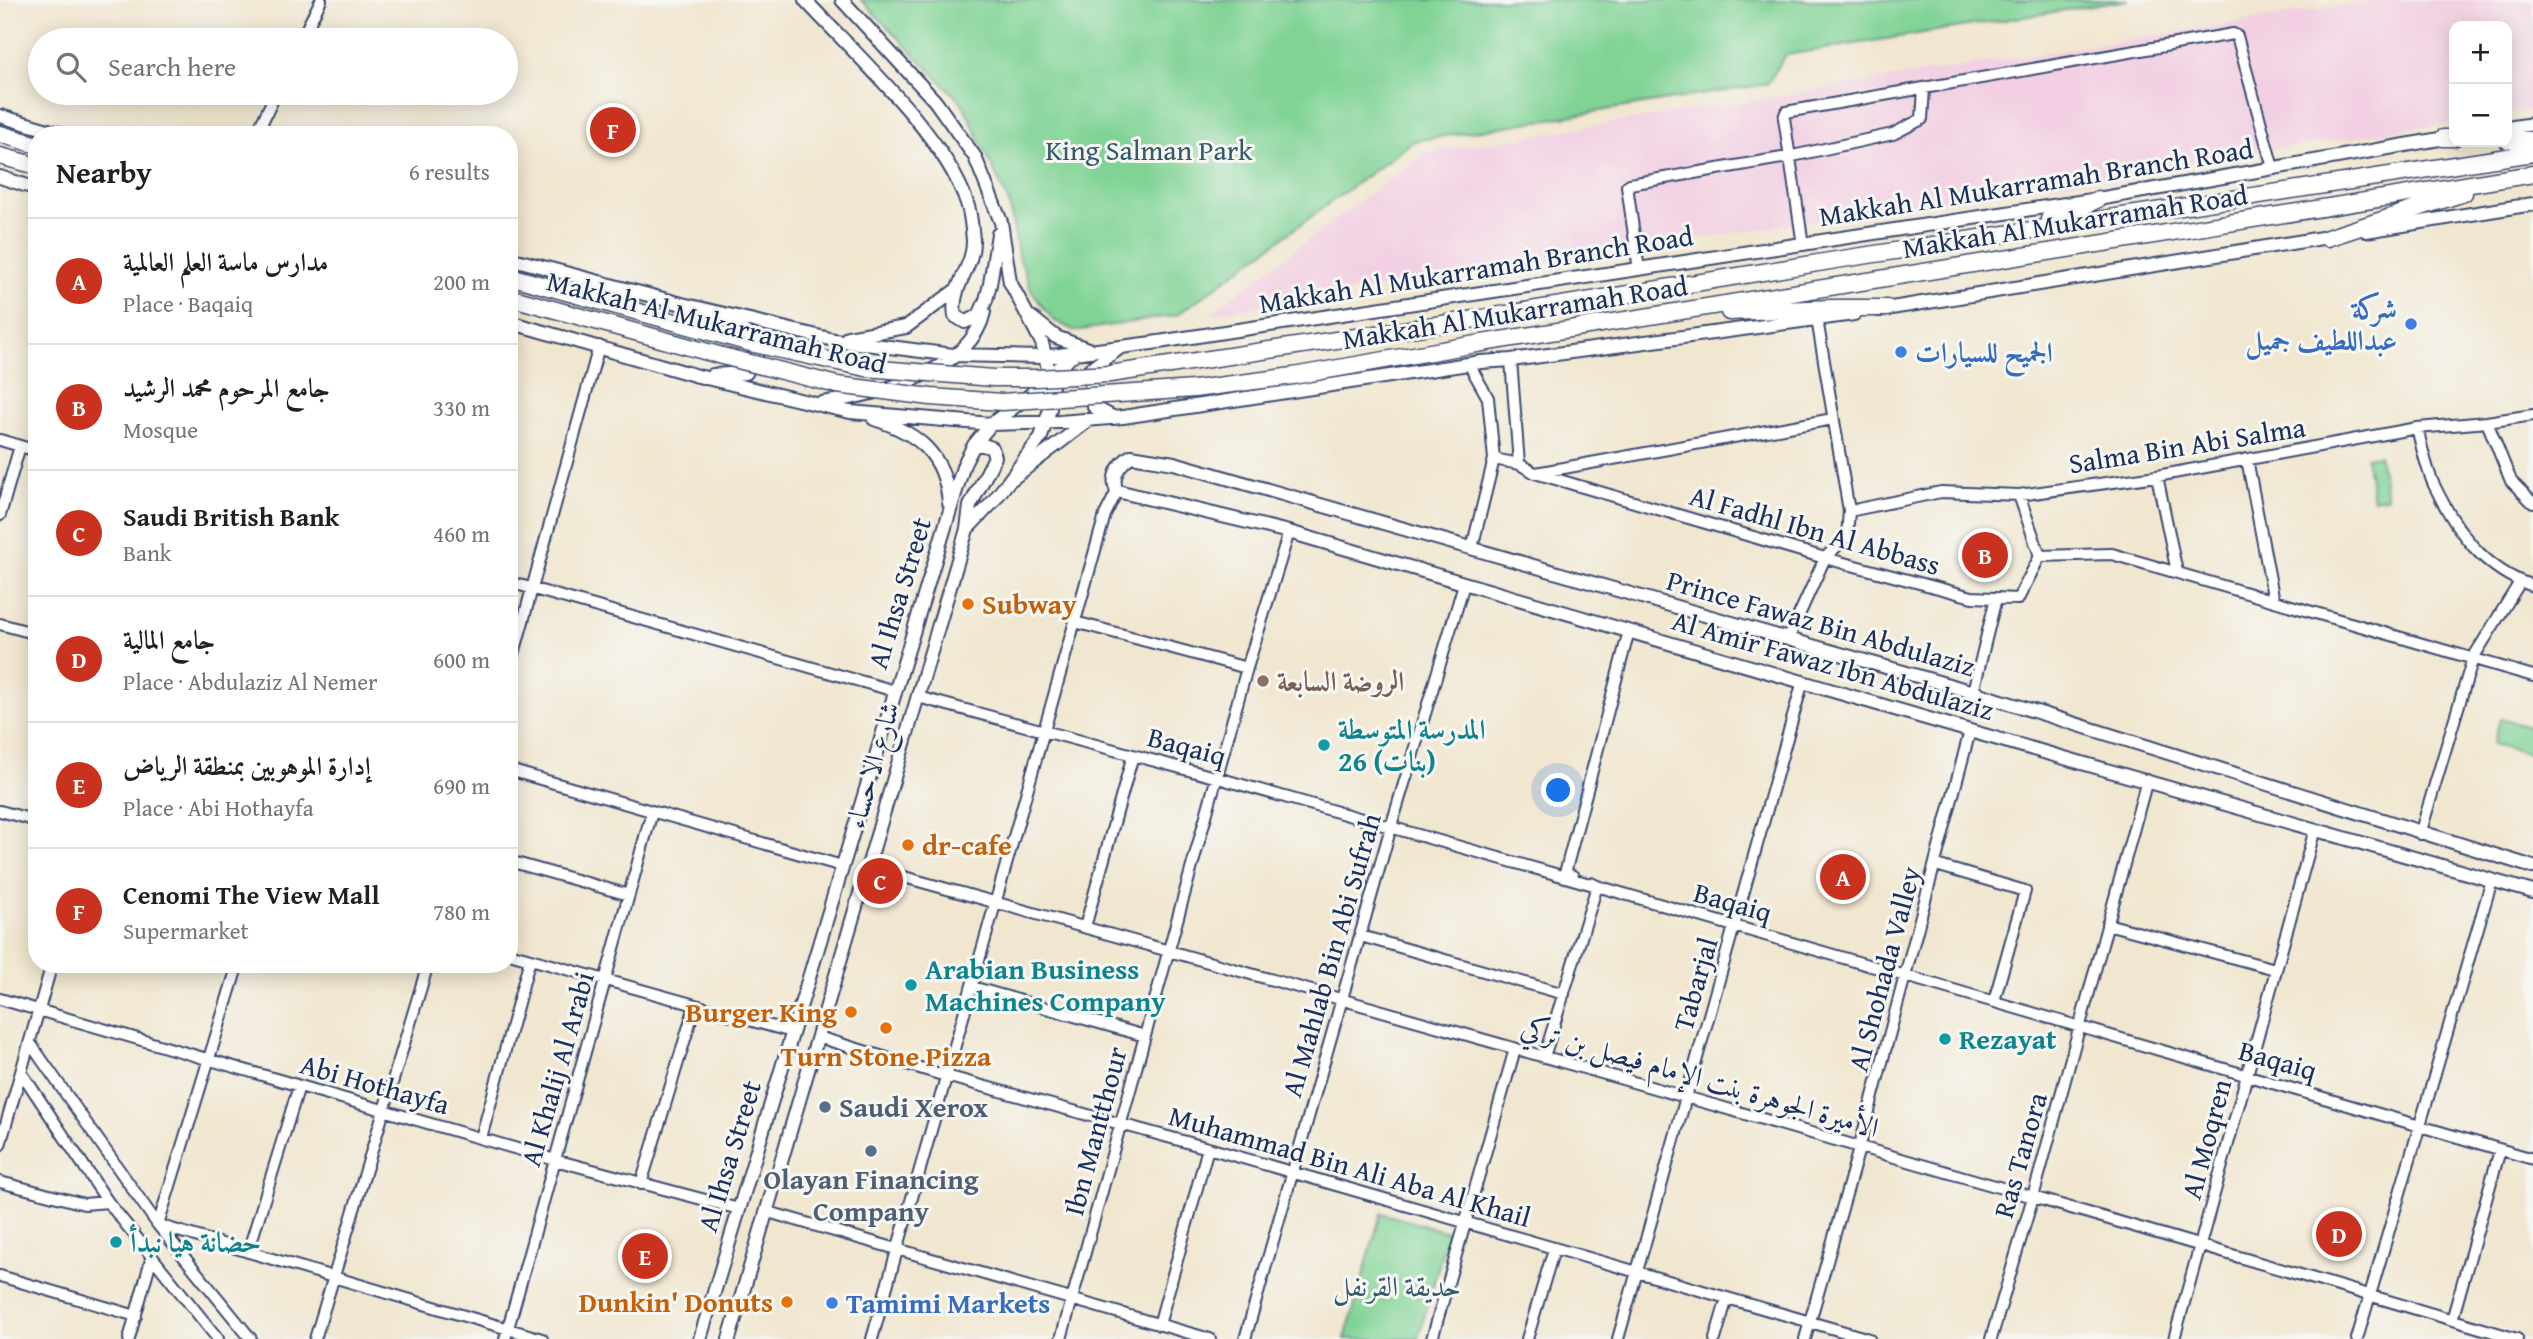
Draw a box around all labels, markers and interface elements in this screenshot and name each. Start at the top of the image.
map controls [2449,21,2512,147]
button: + [2449,21,2512,84]
search box [28,28,518,105]
text: Search here [108,47,236,86]
icon: search [52,48,90,86]
button: − [2449,84,2512,147]
pin: F [590,104,636,156]
street label: Makkah Al Mukarramah Branch Road [1816,127,2256,236]
park label: King Salman Park [1045,129,1253,170]
text: Nearby [56,150,152,194]
text: 6 results [409,155,490,188]
street label: Makkah Al Mukarramah Road [1899,173,2251,268]
street label: Makkah Al Mukarramah Branch Road [1256,214,1696,323]
text: مدارس ماسة العلم العالمية [123,242,328,281]
street label: Makkah Al Mukarramah Road [543,259,891,384]
street label: Makkah Al Mukarramah Road [1339,264,1691,359]
text: A [72,265,86,298]
text: 200 m [433,265,490,298]
text: Place · Baqaiq [123,287,253,320]
place label: شركة عبداللطيف جميل [2245,287,2397,360]
marker: شركة عبداللطيف جميل [2403,316,2419,332]
place label: الجميح للسيارات [1915,331,2053,378]
marker: الجميح للسيارات [1893,344,1909,360]
text: جامع المرحوم محمد الرشيد [123,368,330,407]
text: B [72,391,86,424]
text: 330 m [433,391,490,424]
street label: Salma Bin Abi Salma [2066,405,2309,483]
text: Mosque [123,413,198,446]
street label: Al Fadhl Ibn Al Abbass [1685,474,1945,585]
text: Saudi British Bank [123,497,339,536]
street label: Al Ihsa Street [856,512,941,674]
text: C [72,517,86,550]
text: 460 m [433,517,490,550]
pin: B [1962,529,2008,581]
text: Bank [123,536,172,569]
street label: Prince Fawaz Bin Abdulaziz [1662,559,1980,686]
place label: Subway [982,583,1077,624]
marker: Subway [960,596,976,612]
street label: Al Amir Fawaz Ibn Abdulaziz [1667,599,1999,730]
text: جامع المالية [123,620,215,659]
text: D [72,643,86,676]
text: 600 m [433,643,490,676]
place label: الروضة السابعة [1277,660,1404,701]
text: Place · Abdulaziz Al Nemer [123,665,378,698]
marker: الروضة السابعة [1255,673,1271,689]
street label: شارع الاحساء [834,697,913,834]
place label: المدرسة المتوسطة 26 (بنات) [1338,708,1486,781]
street label: Baqaiq [1143,715,1231,776]
marker: المدرسة المتوسطة 26 (بنات) [1316,737,1332,753]
text: إدارة الموهوبين بمنطقة الرياض [123,746,371,785]
text: E [73,769,85,802]
text: 690 m [433,769,490,802]
your location [1541,773,1575,807]
text: Place · Abi Hothayfa [123,791,314,824]
street label: Al Mahlab Bin Abi Sufrah [1270,808,1391,1102]
place label: dr-cafe [922,824,1012,865]
marker: dr-cafe [900,837,916,853]
pin: A [1820,851,1866,903]
pin: C [857,855,903,907]
street label: Al Shohada Valley [1841,863,1927,1075]
street label: Baqaiq [1689,871,1777,932]
text: Cenomi The View Mall [123,875,379,914]
text: F [73,895,85,928]
text: 780 m [433,895,490,928]
text: Supermarket [123,914,249,947]
street label: Tabarjal [1662,932,1727,1036]
place label: Arabian Business Machines Company [925,948,1166,1021]
street label: Al Khalij Al Arabi [509,967,604,1171]
marker: Arabian Business Machines Company [903,977,919,993]
place label: Burger King [686,991,837,1032]
marker: Burger King [843,1004,859,1020]
street label: الأميرة الجوهرة بنت الإمام فيصل بن تركي [1515,1006,1884,1152]
place label: Rezayat [1959,1018,2057,1059]
marker: Turn Stone Pizza [878,1020,894,1036]
street label: Baqaiq [2234,1029,2322,1090]
marker: Rezayat [1937,1031,1953,1047]
place label: Turn Stone Pizza [781,1035,992,1076]
street label: Ibn Mantthour [1052,1041,1137,1220]
street label: Abi Hothayfa [296,1043,455,1125]
street label: Al Moqren [2170,1074,2241,1204]
street label: Al Ihsa Street [686,1075,771,1237]
place label: Saudi Xerox [839,1086,988,1127]
street label: Ras Tanora [1982,1086,2057,1223]
street label: Muhammad Bin Ali Aba Al Khail [1164,1094,1536,1237]
marker: Saudi Xerox [817,1099,833,1115]
marker: Olayan Financing Company [863,1143,879,1159]
place label: Olayan Financing Company [763,1158,979,1231]
pin: D [2316,1208,2362,1260]
place label: حضانة هيا نبدأ [129,1221,261,1262]
pin: E [622,1230,668,1282]
marker: حضانة هيا نبدأ [108,1234,124,1250]
park label: حديقة القرنفل [1333,1265,1461,1306]
place label: Dunkin' Donuts [579,1281,773,1322]
place label: Tamimi Markets [846,1282,1050,1323]
marker: Dunkin' Donuts [779,1294,795,1310]
marker: Tamimi Markets [824,1295,840,1311]

